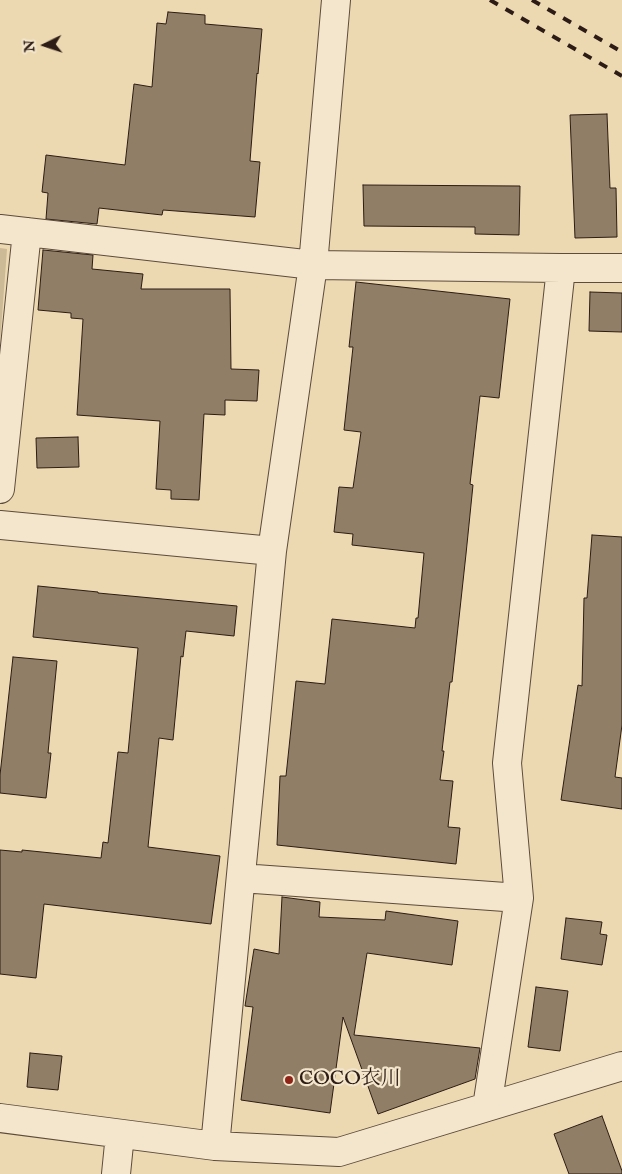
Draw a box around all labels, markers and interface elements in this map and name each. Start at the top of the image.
north arrow [20,20,70,70]
text: N [21,39,39,53]
place label: COCO衣川 [299,1068,401,1092]
marker: COCO衣川 [283,1074,295,1086]

